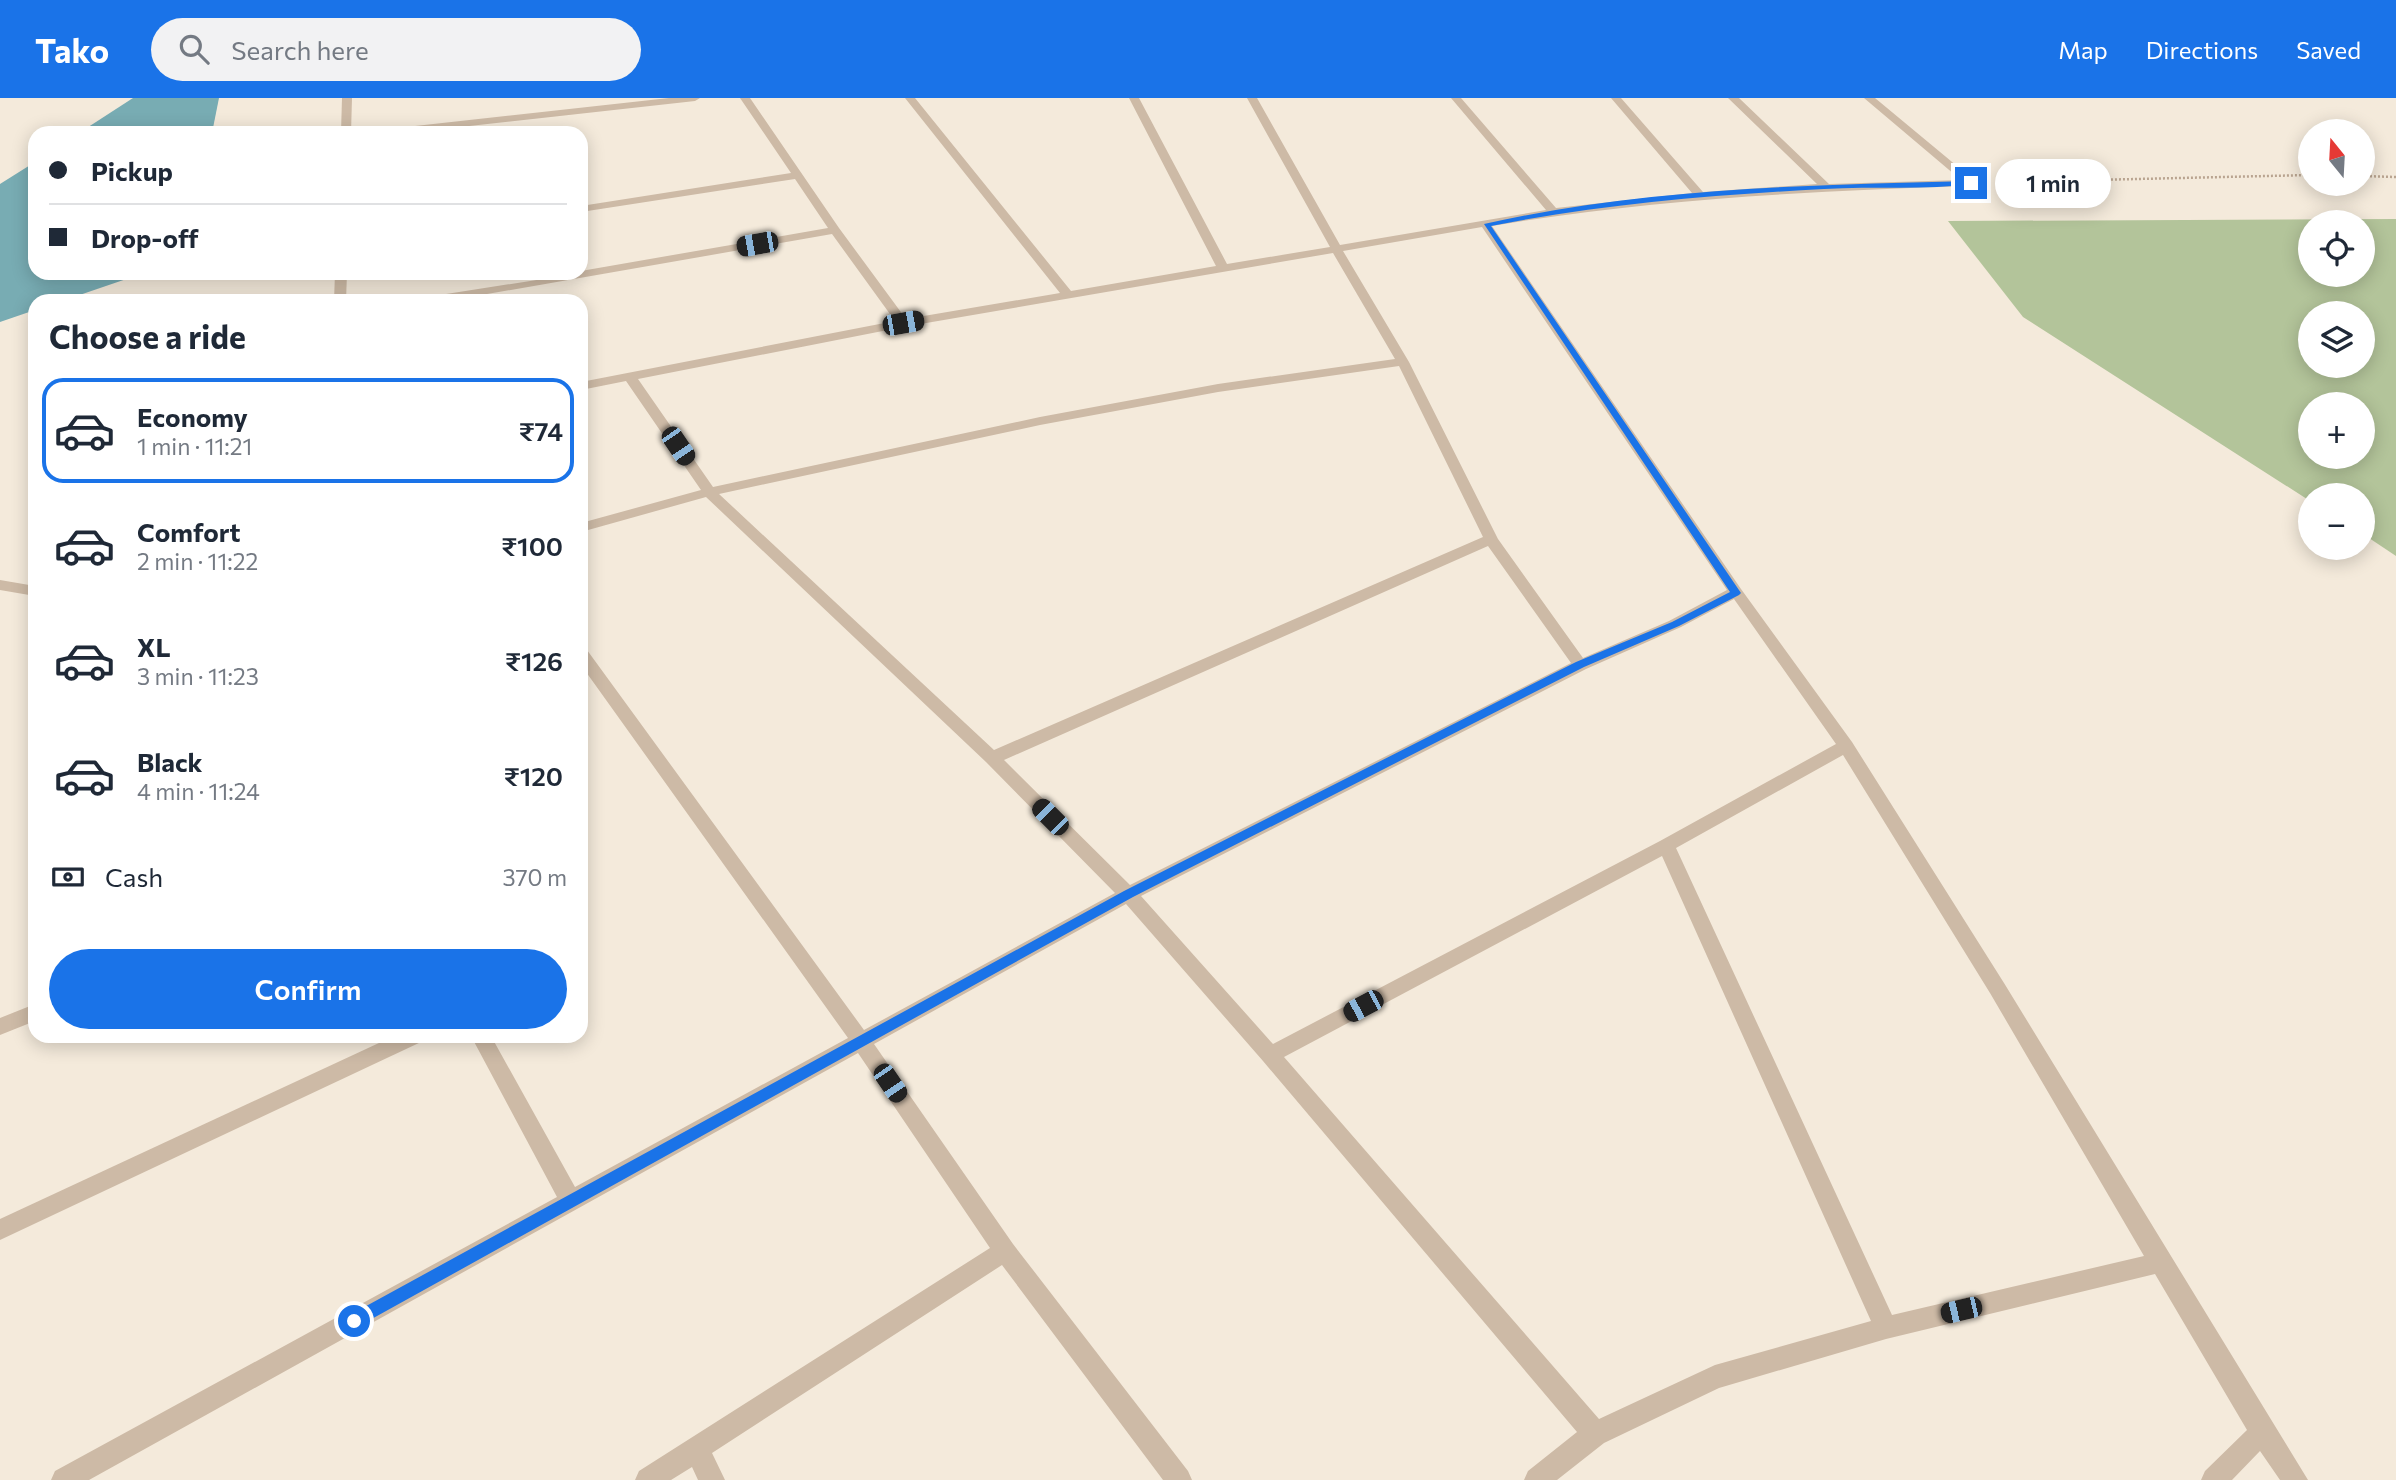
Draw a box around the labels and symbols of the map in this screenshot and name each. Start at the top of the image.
north arrow [2298,119,2375,196]
callout: 1 min [1996,158,2111,208]
route end [1955,167,1987,199]
car [735,230,780,258]
car [881,309,926,337]
car [658,423,699,469]
car [1028,795,1073,839]
car [1340,987,1387,1025]
car [870,1060,911,1106]
car [1939,1295,1984,1325]
route start [338,1305,370,1337]

